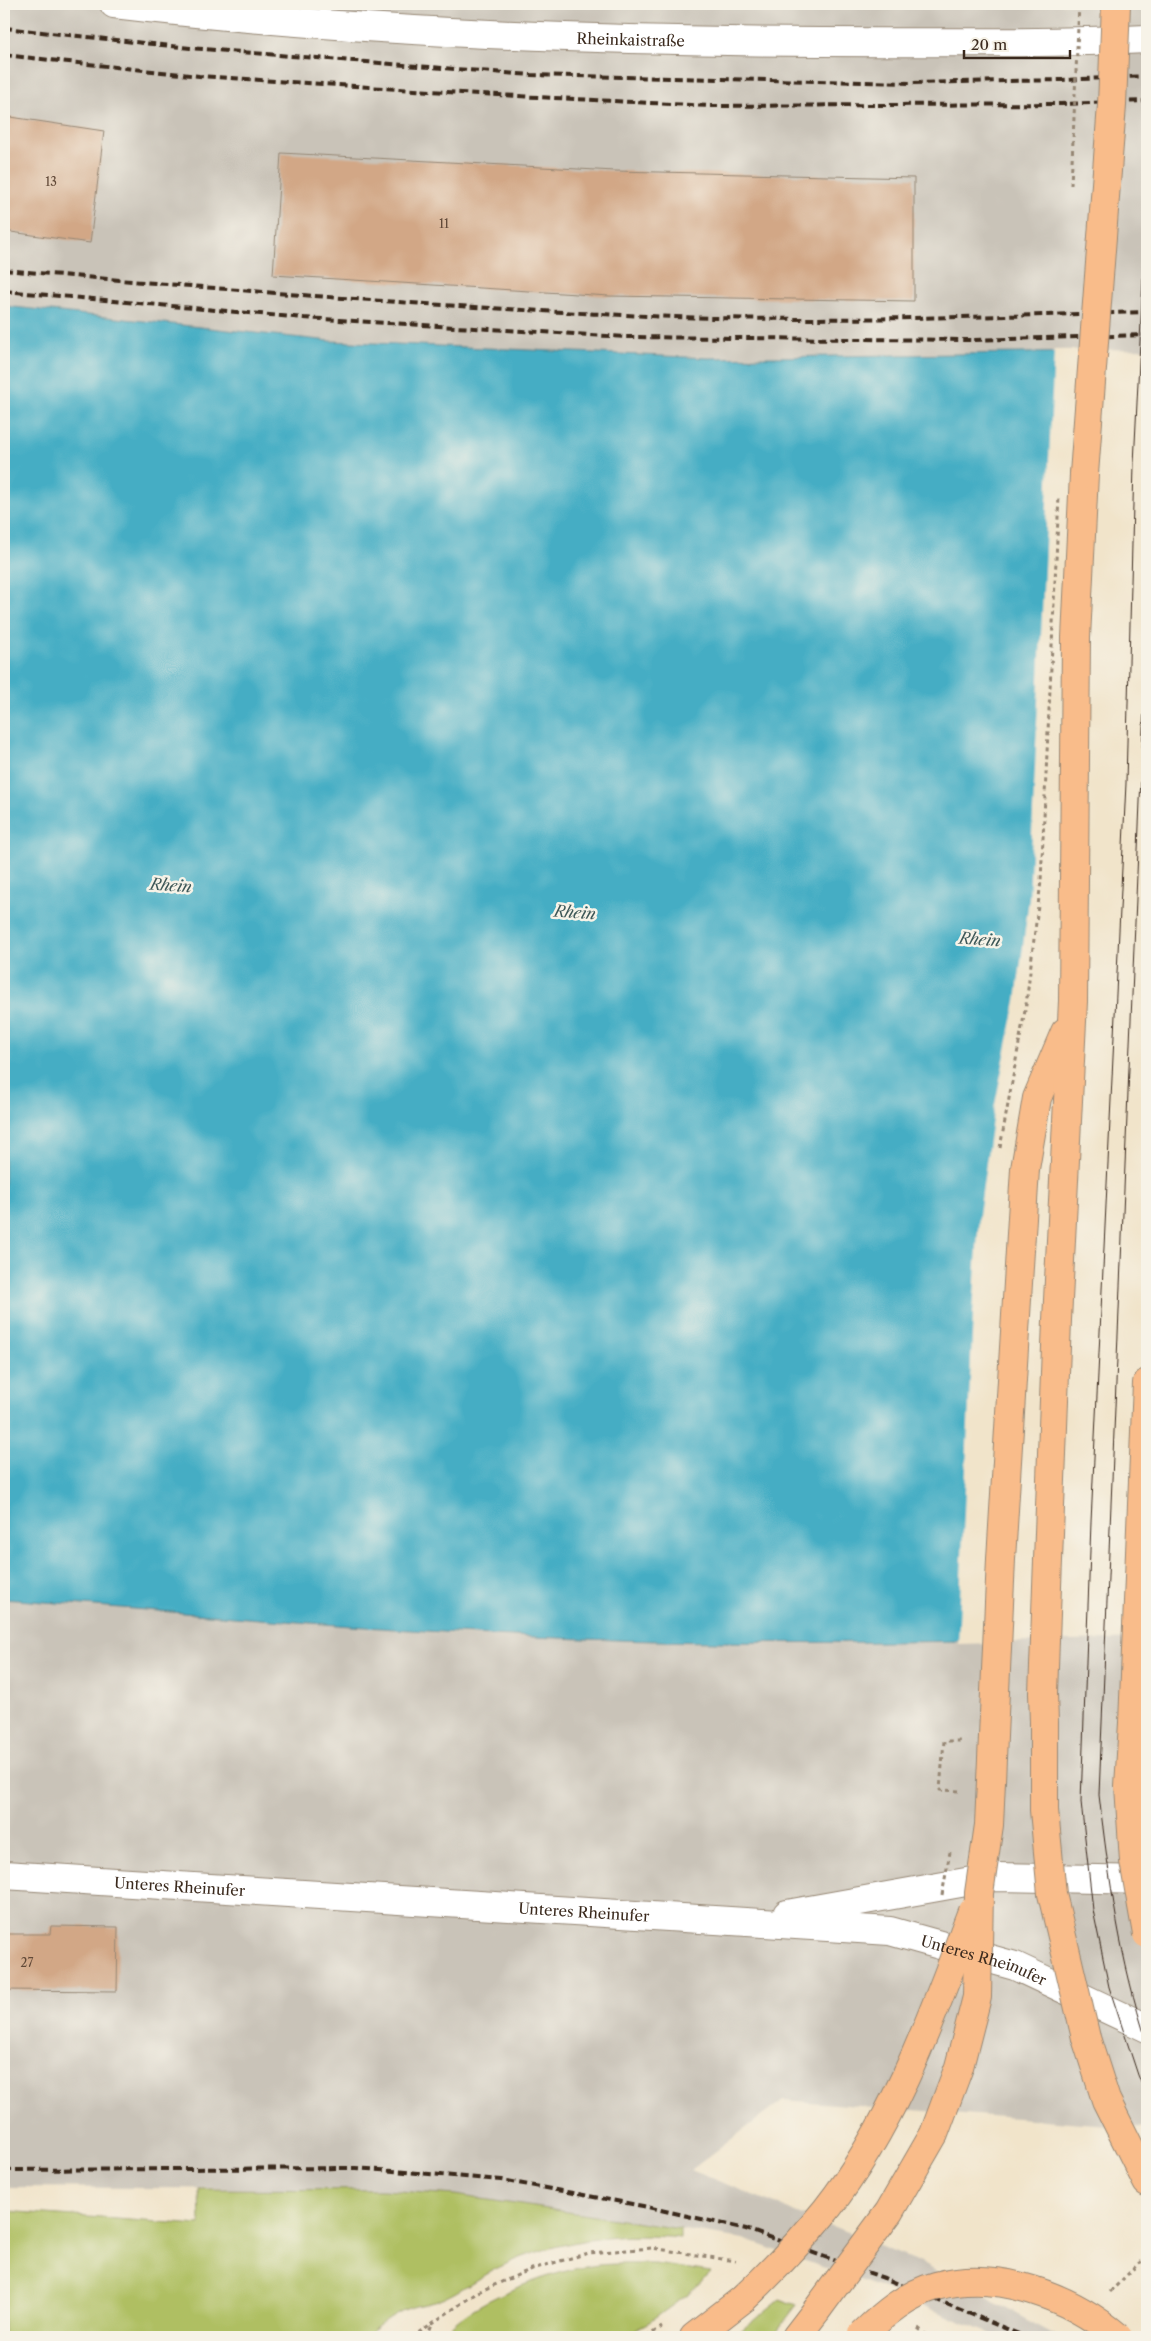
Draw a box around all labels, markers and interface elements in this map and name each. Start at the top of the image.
street label: Rheinkaistraße [576,28,685,50]
scale bar [964,28,1070,60]
text: 20 m [971,35,1007,54]
house number: 13 [45,174,57,189]
house number: 11 [439,216,449,231]
water label: Rhein [147,873,193,896]
water label: Rhein [551,900,597,923]
water label: Rhein [956,927,1002,950]
street label: Unteres Rheinufer [114,1872,246,1900]
street label: Unteres Rheinufer [518,1898,651,1925]
street label: Unteres Rheinufer [919,1931,1050,1989]
house number: 27 [21,1955,33,1970]

